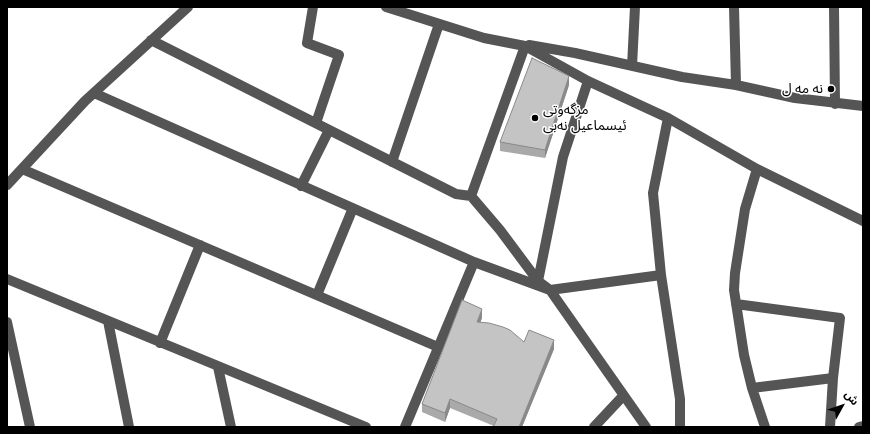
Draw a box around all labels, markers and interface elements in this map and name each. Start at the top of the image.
place label: نه مه ل [782,81,823,97]
marker: نه مه ل [826,84,836,94]
place label: مزگەوتی ئیسماعیل نەبی [543,102,626,134]
marker: مزگەوتی ئیسماعیل نەبی [530,113,540,123]
north arrow [822,386,862,426]
text: ش [842,388,861,408]

